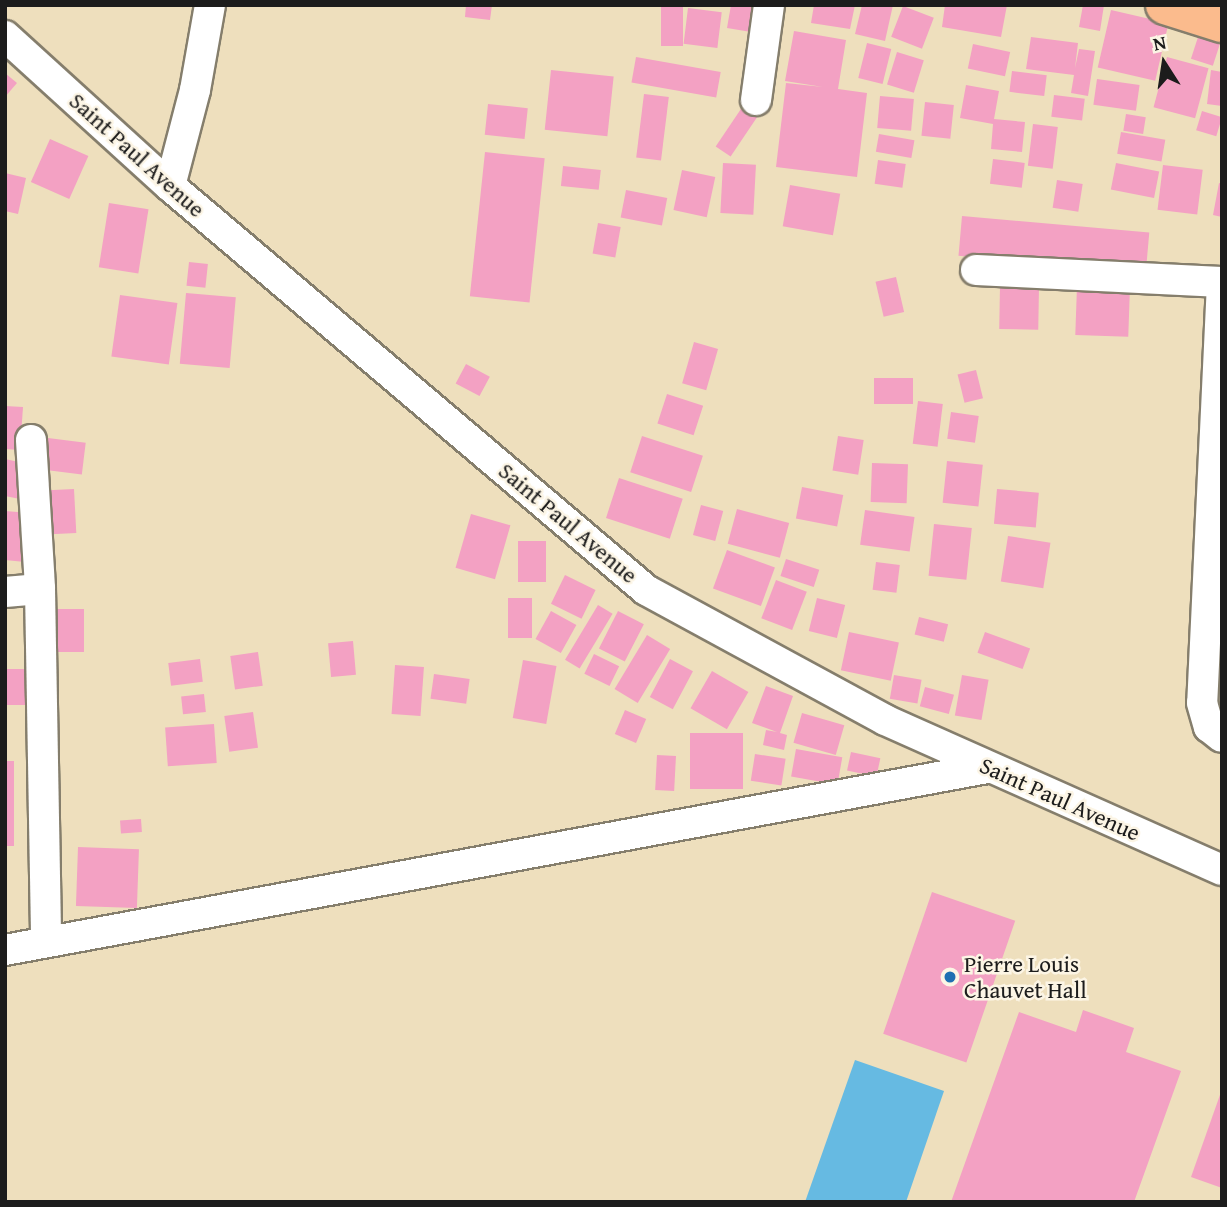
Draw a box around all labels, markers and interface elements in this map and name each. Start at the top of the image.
text: N [1151,27,1169,57]
north arrow [1129,28,1199,98]
street label: Saint Paul Avenue [64,87,210,223]
street label: Saint Paul Avenue [493,457,643,589]
street label: Saint Paul Avenue [976,751,1144,847]
place label: Pierre Louis Chauvet Hall [964,950,1087,1004]
marker: Pierre Louis Chauvet Hall [942,969,958,985]

